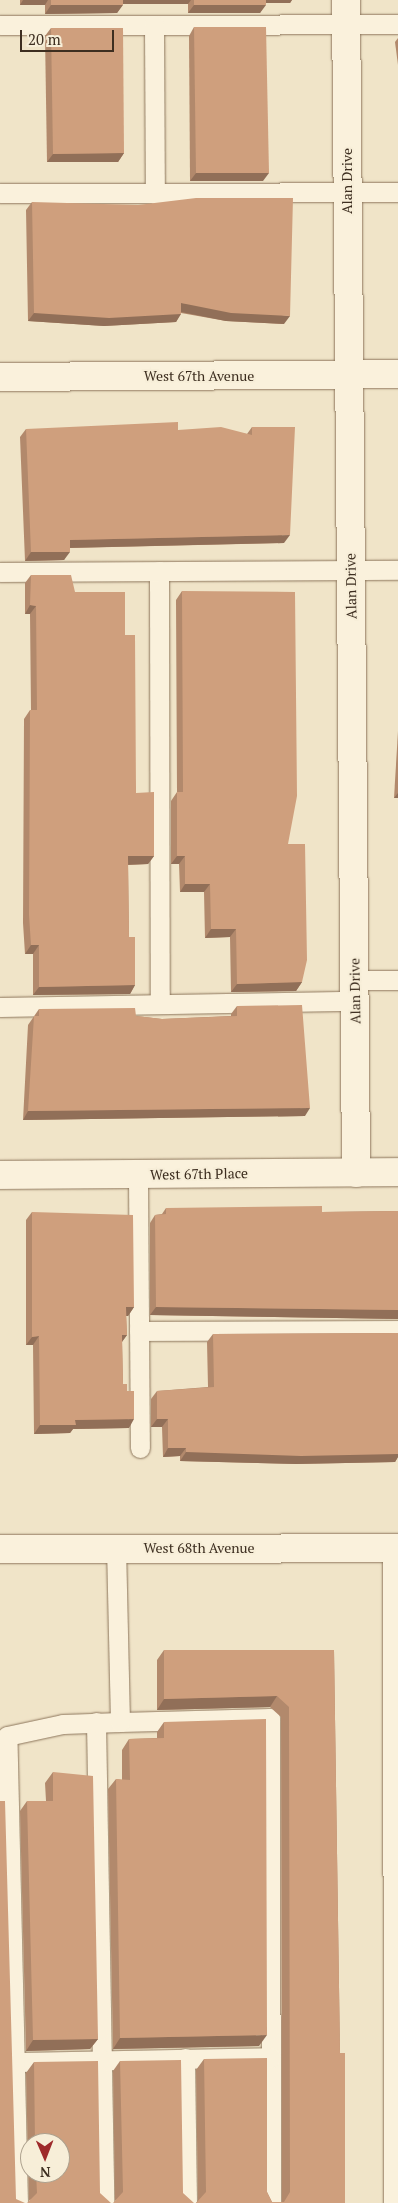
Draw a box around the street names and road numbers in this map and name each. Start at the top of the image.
street label: Alan Drive [339,148,355,214]
street label: West 67th Avenue [144,368,254,384]
street label: Alan Drive [342,553,360,619]
street label: Alan Drive [346,958,364,1024]
street label: West 67th Place [150,1165,248,1183]
street label: West 68th Avenue [143,1540,255,1556]

